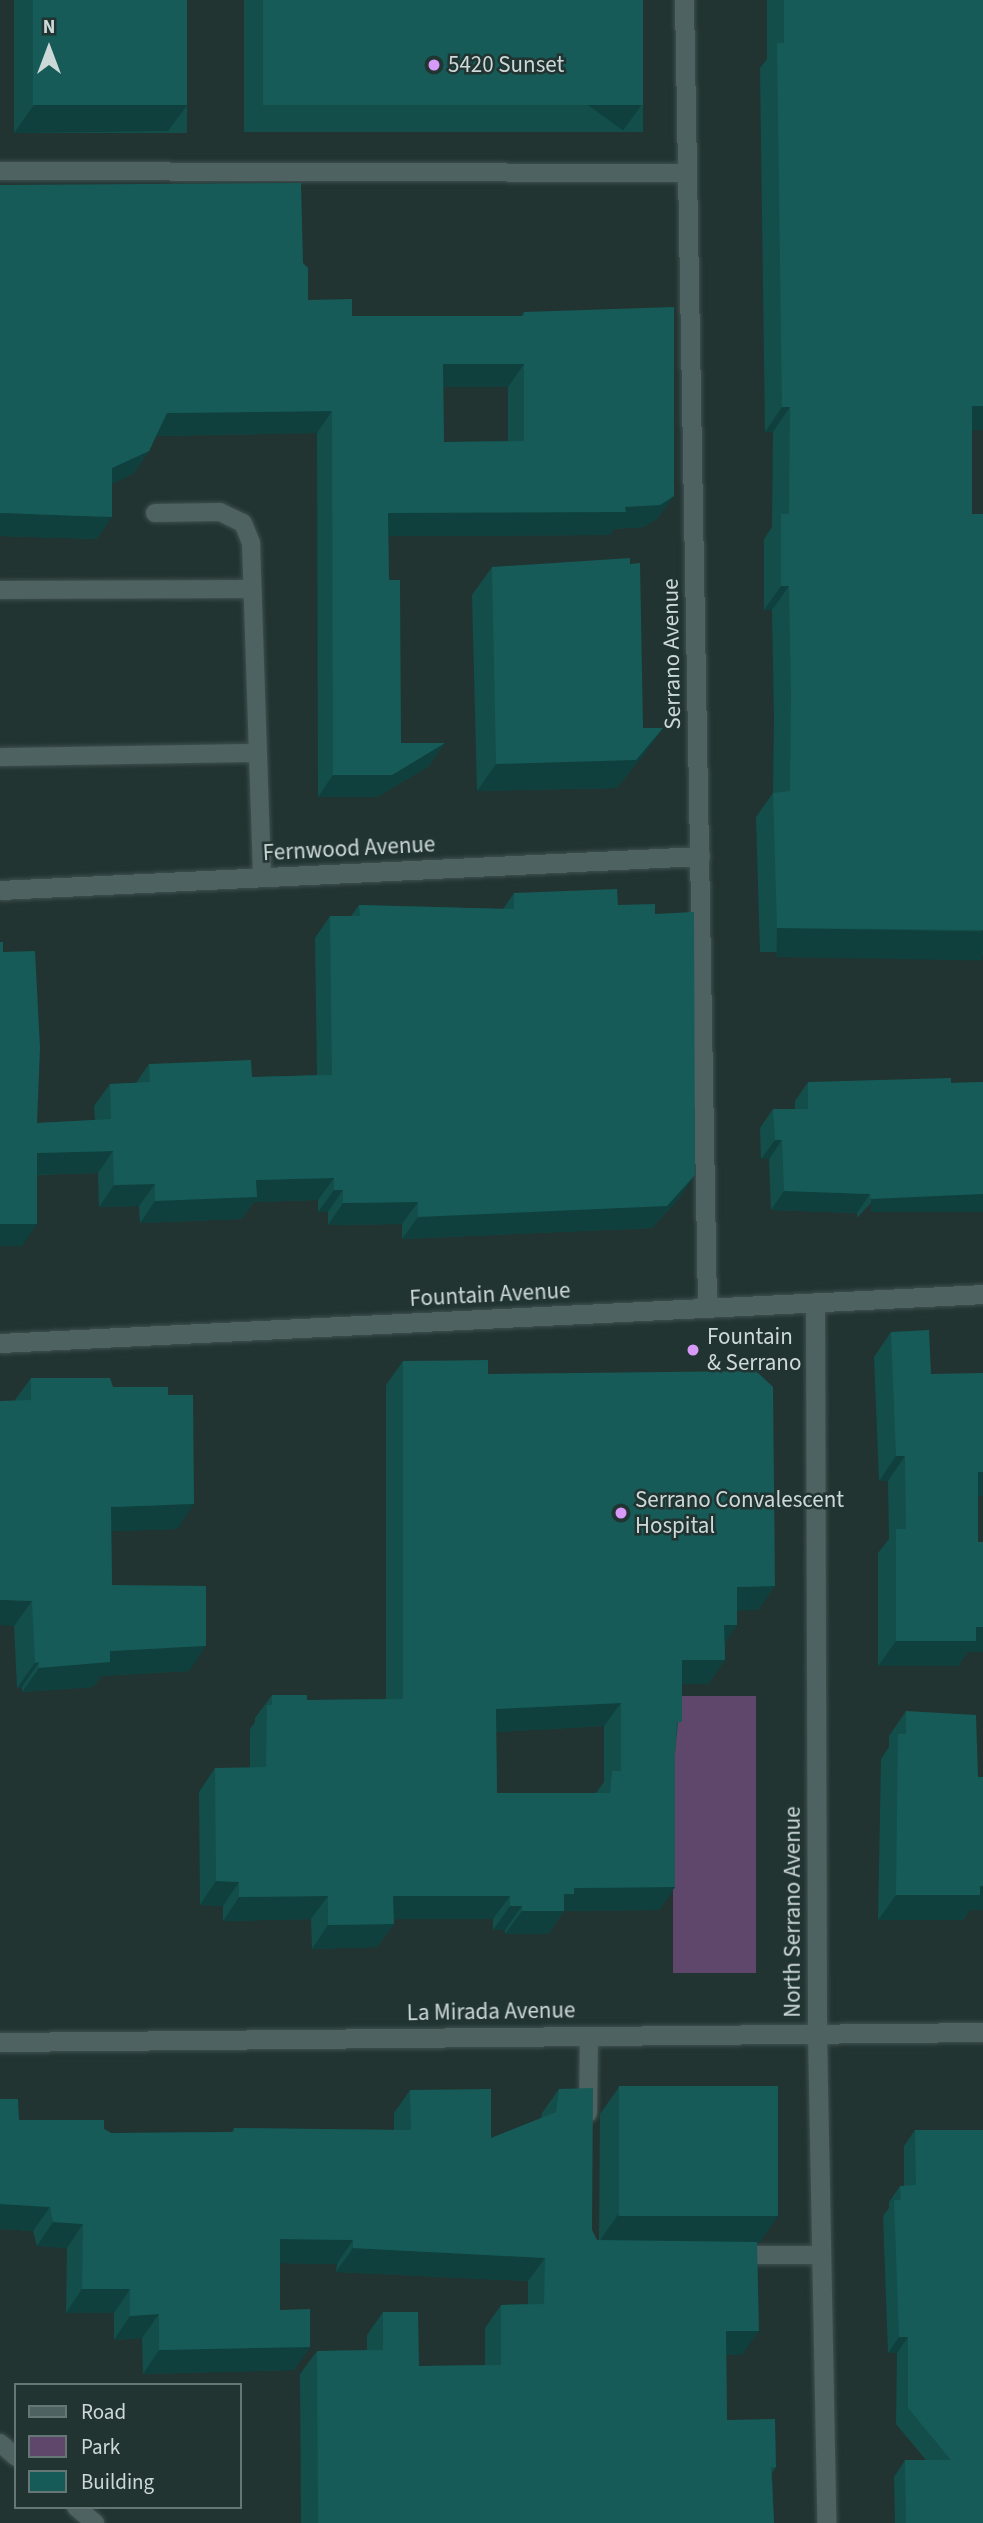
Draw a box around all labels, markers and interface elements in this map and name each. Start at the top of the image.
north arrow [14,14,84,84]
text: N [43,14,55,41]
place label: 5420 Sunset [448,51,564,79]
marker: 5420 Sunset [426,57,442,73]
street label: Serrano Avenue [657,578,687,730]
street label: Fernwood Avenue [262,831,436,867]
street label: Fountain Avenue [409,1277,571,1313]
place label: Fountain & Serrano [707,1323,801,1377]
marker: Fountain & Serrano [685,1342,701,1358]
place label: Serrano Convalescent Hospital [635,1486,844,1540]
marker: Serrano Convalescent Hospital [613,1505,629,1521]
street label: North Serrano Avenue [779,1806,807,2018]
street label: La Mirada Avenue [406,1997,576,2027]
legend [14,2383,242,2509]
text: Road [81,2397,126,2427]
text: Park [81,2432,120,2462]
text: Building [81,2467,154,2497]

